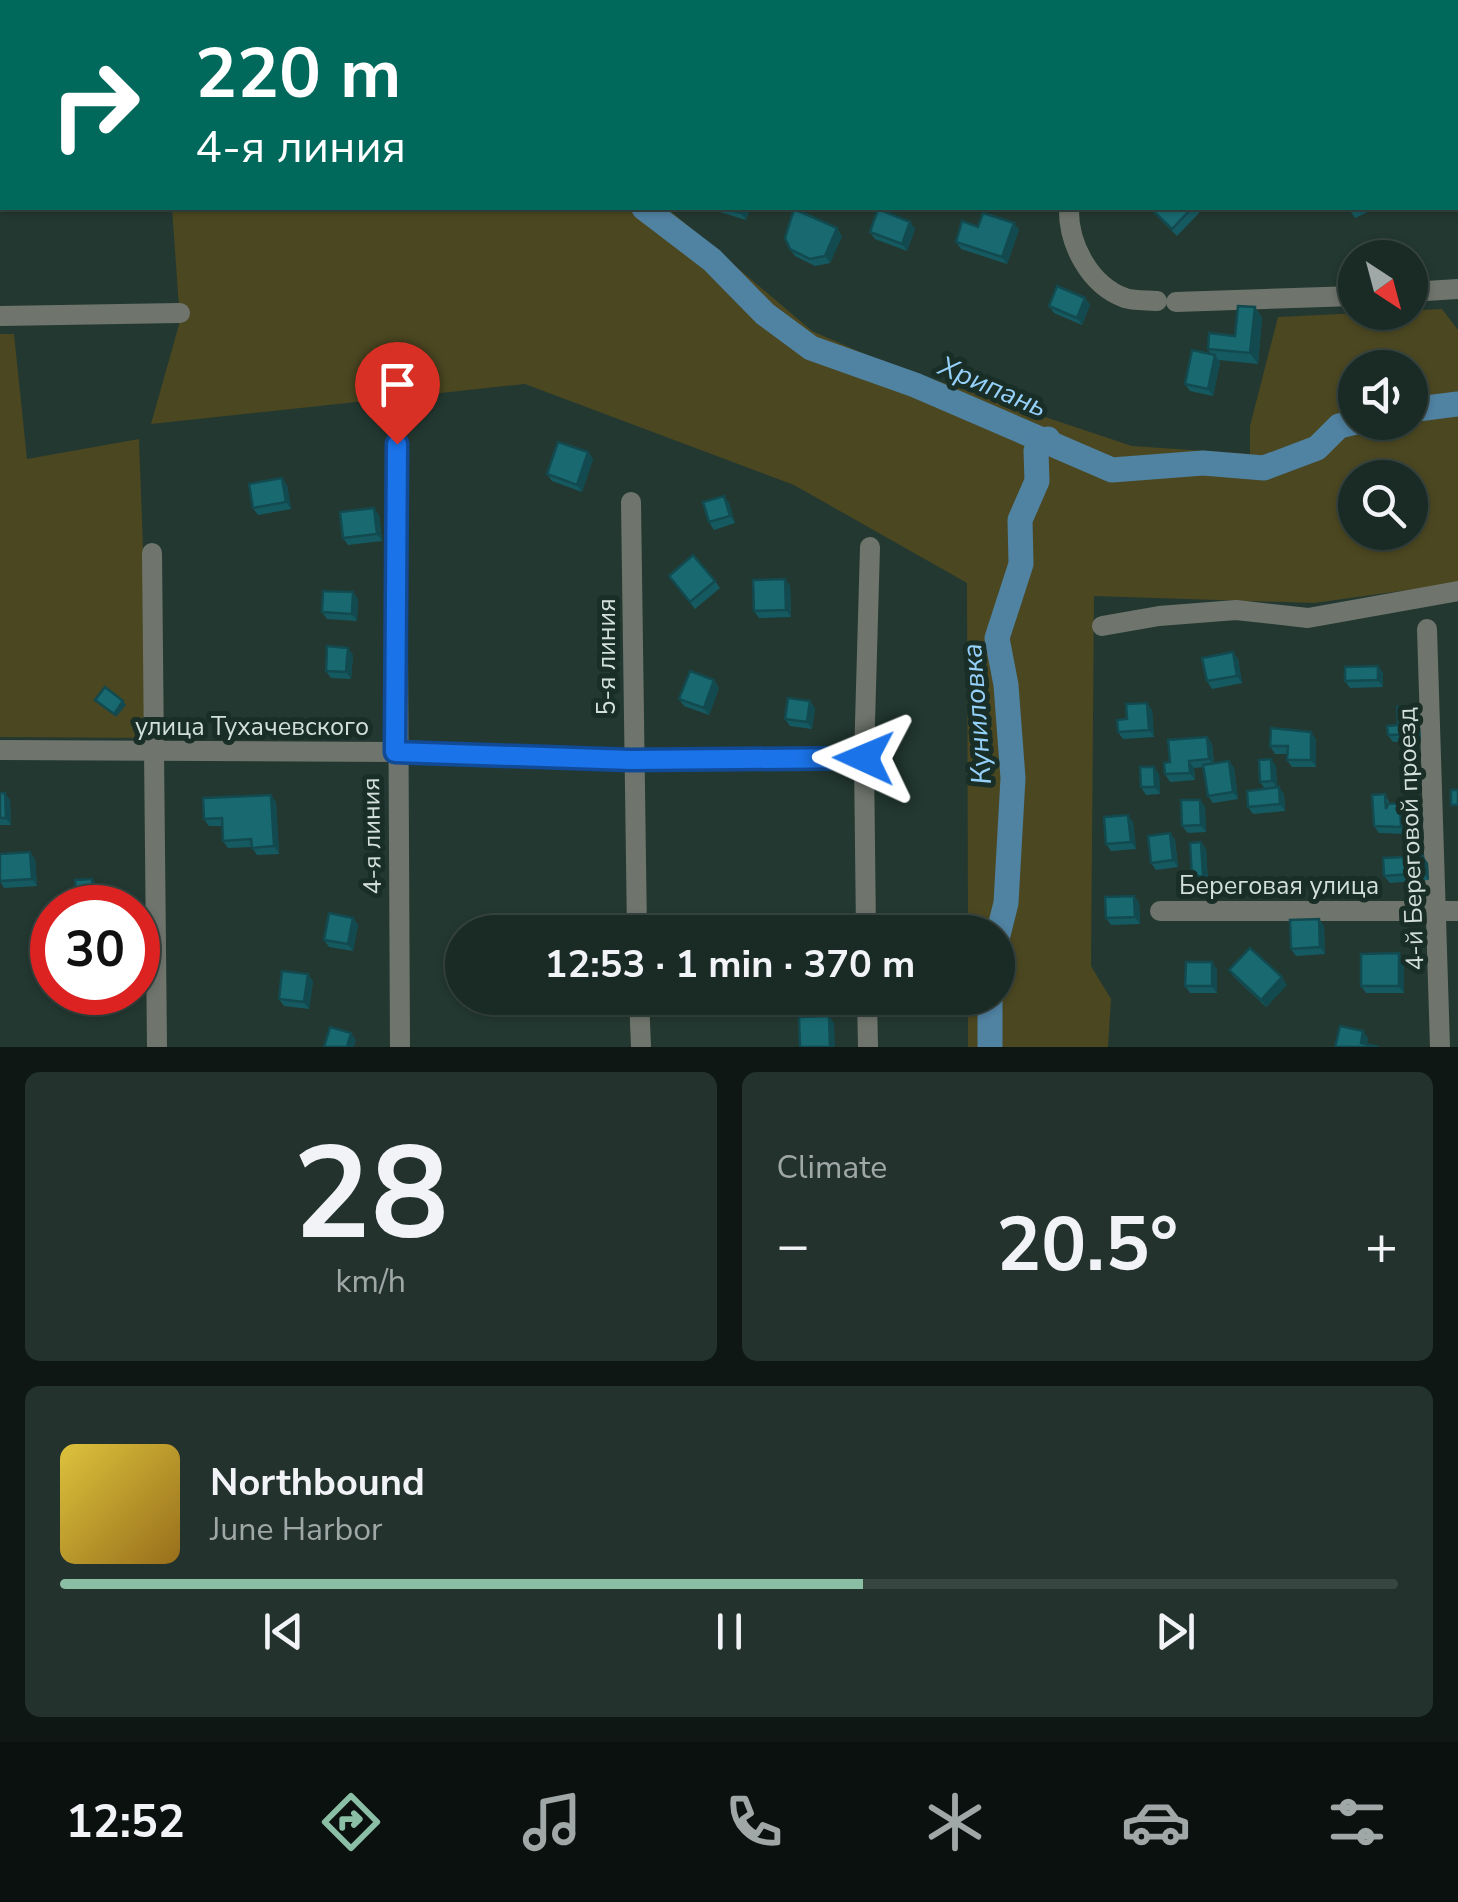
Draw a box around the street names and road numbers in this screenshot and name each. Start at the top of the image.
street label: 5-я линия [590,598,624,716]
street label: 4-й Береговой проезд [1389,706,1433,971]
street label: улица Тухачевского [135,710,369,744]
street label: 4-я линия [354,777,390,895]
street label: Береговая улица [1179,869,1379,903]

